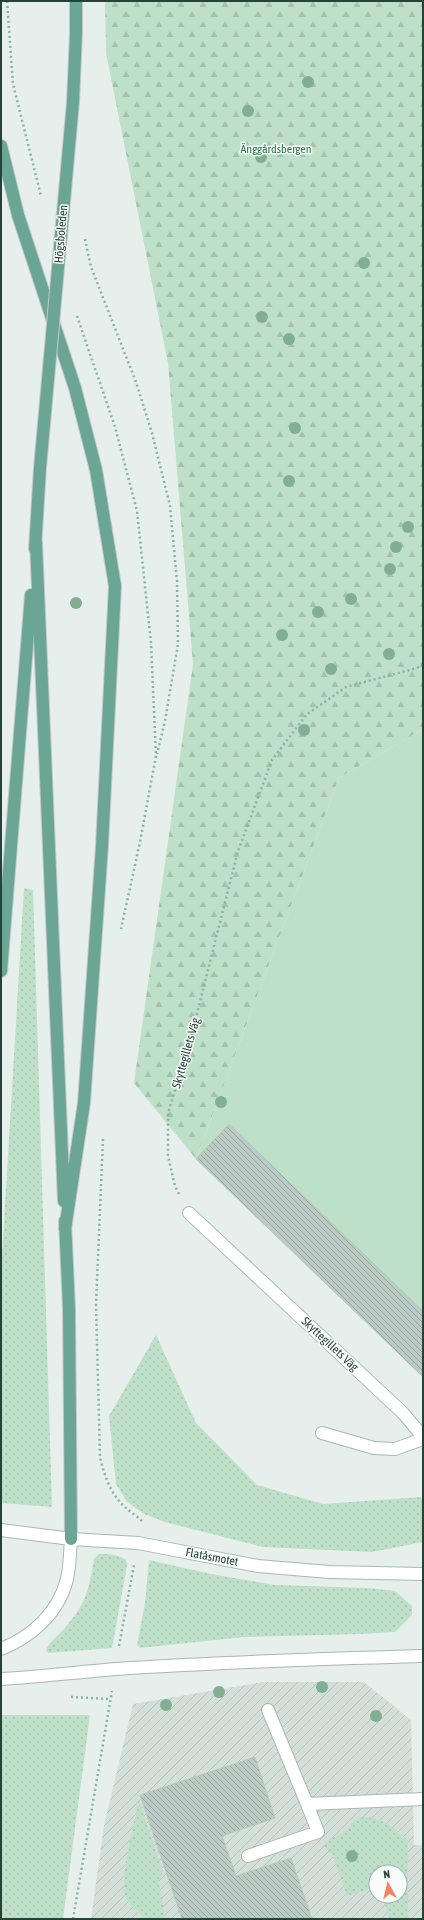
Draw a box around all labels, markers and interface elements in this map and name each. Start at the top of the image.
park label: Änggårdsbergen [240,142,312,156]
street label: Högsboleden [51,204,71,264]
street label: Skyttegillets Väg [169,1015,203,1090]
street label: Skyttegillets Väg [299,1314,362,1374]
street label: Flatåsmotet [184,1545,240,1569]
north arrow [368,1864,408,1904]
text: N [383,1868,391,1880]

